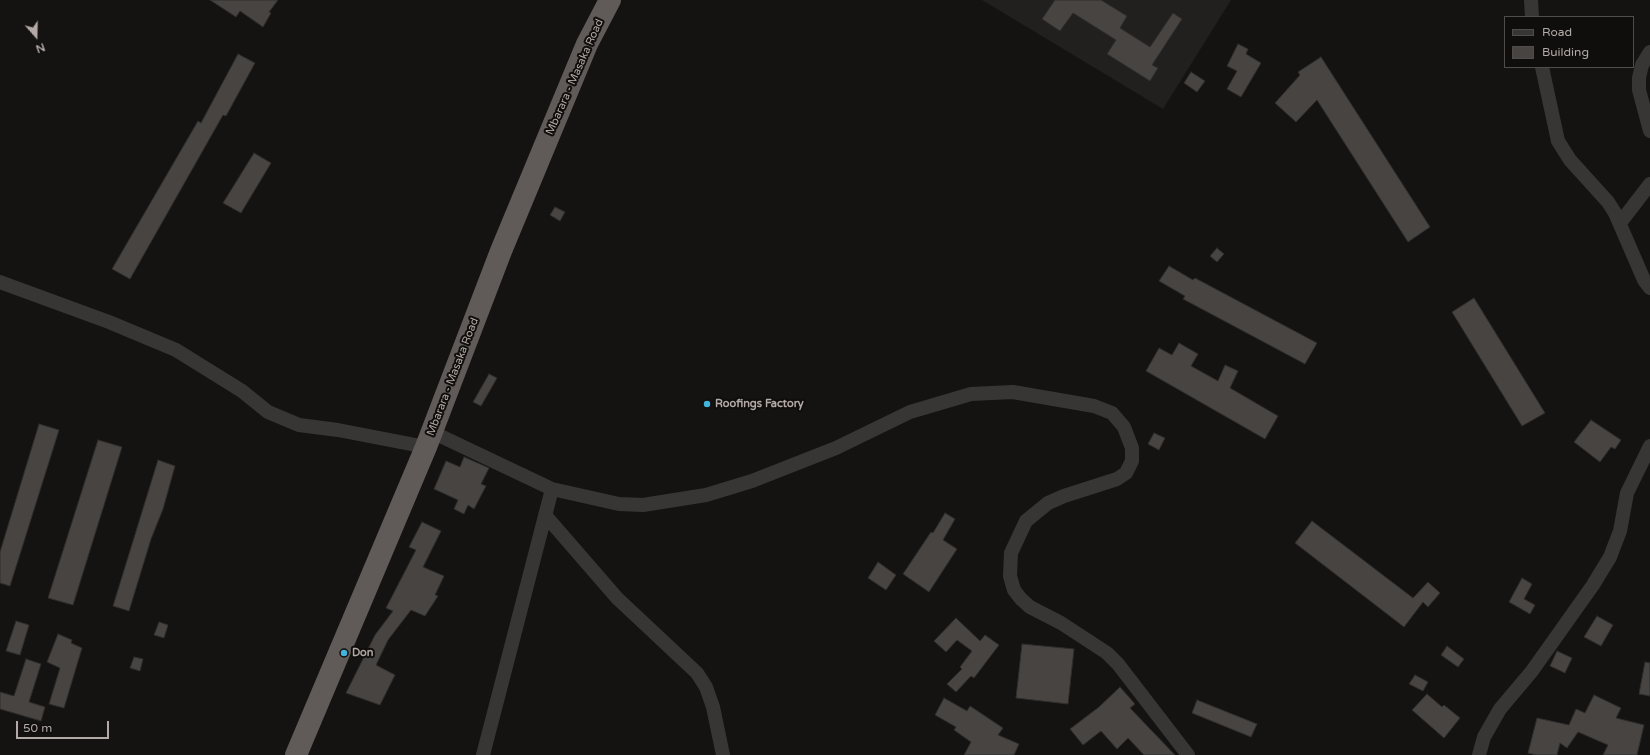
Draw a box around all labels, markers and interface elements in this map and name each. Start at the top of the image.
north arrow [16,16,56,56]
legend [1504,16,1634,68]
street label: Mbarara - Masaka Road [543,17,607,137]
text: Road [1542,25,1572,39]
text: N [34,40,47,55]
text: Building [1542,45,1589,59]
street label: Mbarara - Masaka Road [424,316,482,438]
place label: Roofings Factory [715,397,804,411]
marker: Roofings Factory [702,399,712,409]
place label: Don [352,646,373,660]
marker: Don [339,648,349,658]
scale bar [18,713,111,739]
text: 50 m [23,721,52,735]

